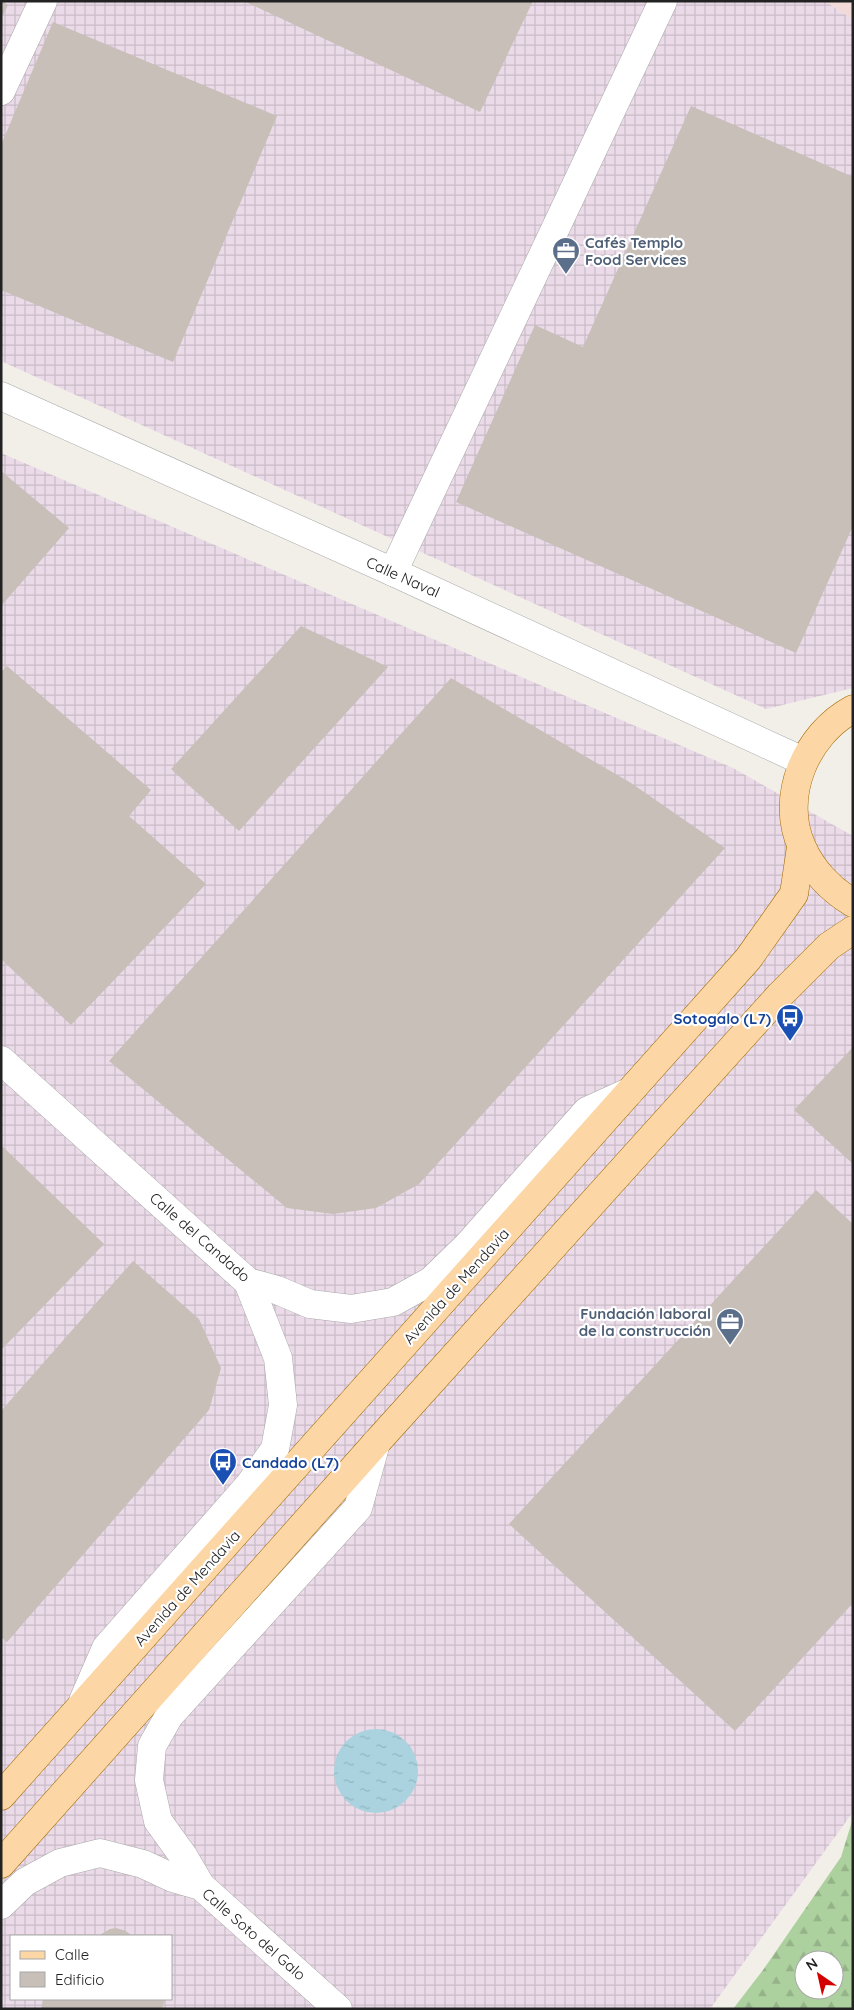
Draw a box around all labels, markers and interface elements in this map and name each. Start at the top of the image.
place label: Cafés Templo Food Services [585,233,686,269]
office icon: Cafés Templo Food Services [551,236,581,275]
street label: Calle Naval [363,552,443,602]
bus stop icon: Sotogalo (L7) [775,1003,805,1042]
place label: Sotogalo (L7) [674,1009,771,1028]
street label: Calle del Candado [146,1188,254,1286]
street label: Avenida de Mendavia [399,1224,513,1348]
place label: Fundación laboral de la construcción [579,1304,711,1340]
office icon: Fundación laboral de la construcción [715,1307,745,1346]
bus stop icon: Candado (L7) [208,1447,238,1486]
place label: Candado (L7) [242,1453,339,1472]
street label: Avenida de Mendavia [130,1526,244,1650]
street label: Calle Soto del Galo [198,1884,310,1984]
legend [10,1935,172,2000]
text: Calle [55,1945,89,1964]
north arrow [794,1950,844,2000]
text: N [802,1954,821,1975]
text: Edificio [55,1970,104,1989]

